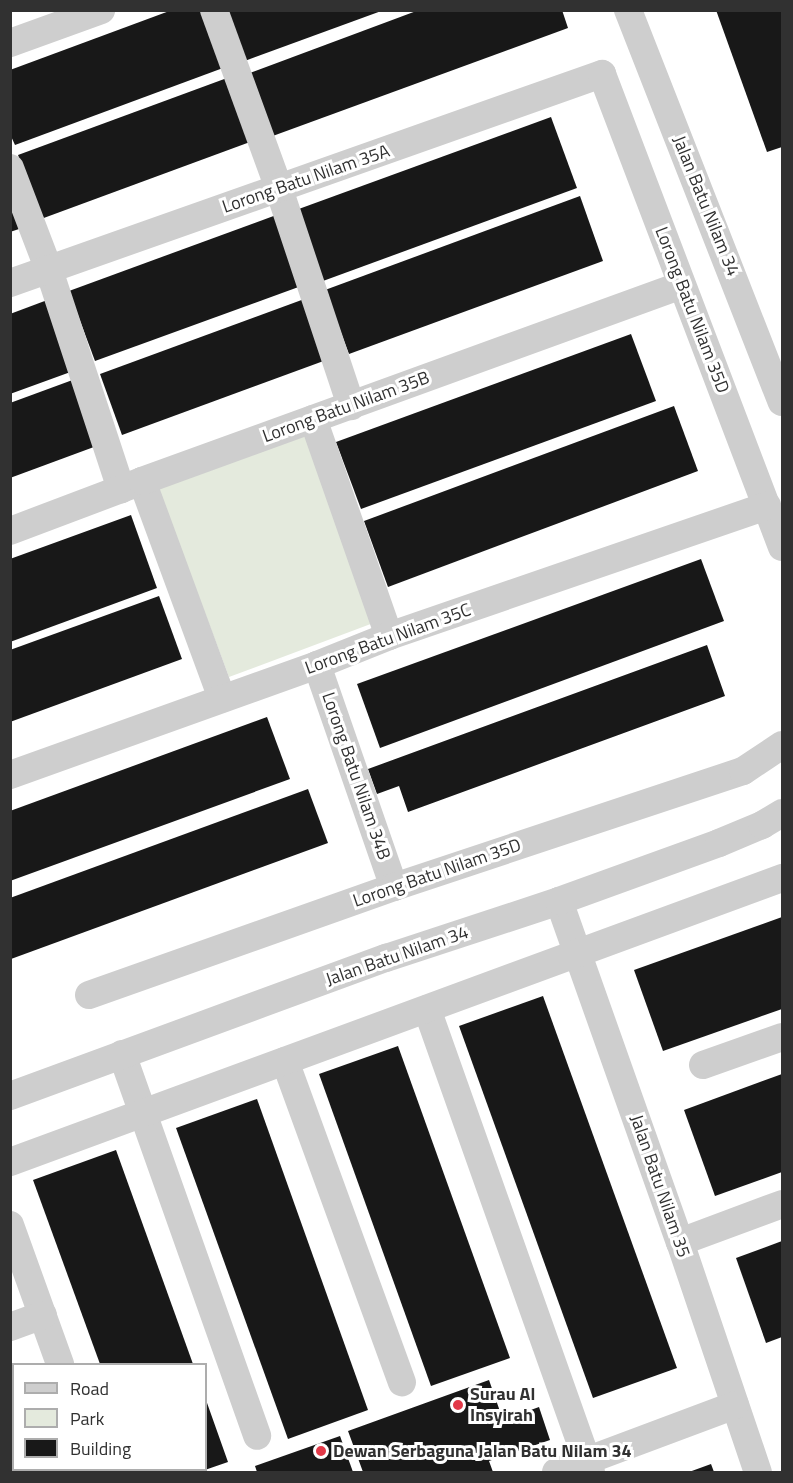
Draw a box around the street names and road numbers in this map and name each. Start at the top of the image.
street label: Jalan Batu Nilam 34 [668,133,744,279]
street label: Lorong Batu Nilam 35A [219,140,393,218]
street label: Lorong Batu Nilam 35D [650,224,734,396]
street label: Lorong Batu Nilam 35B [260,367,432,447]
street label: Lorong Batu Nilam 35C [302,599,474,679]
street label: Lorong Batu Nilam 34B [317,689,395,863]
street label: Lorong Batu Nilam 35D [350,834,524,912]
street label: Jalan Batu Nilam 34 [323,921,471,991]
street label: Jalan Batu Nilam 35 [625,1112,695,1260]

